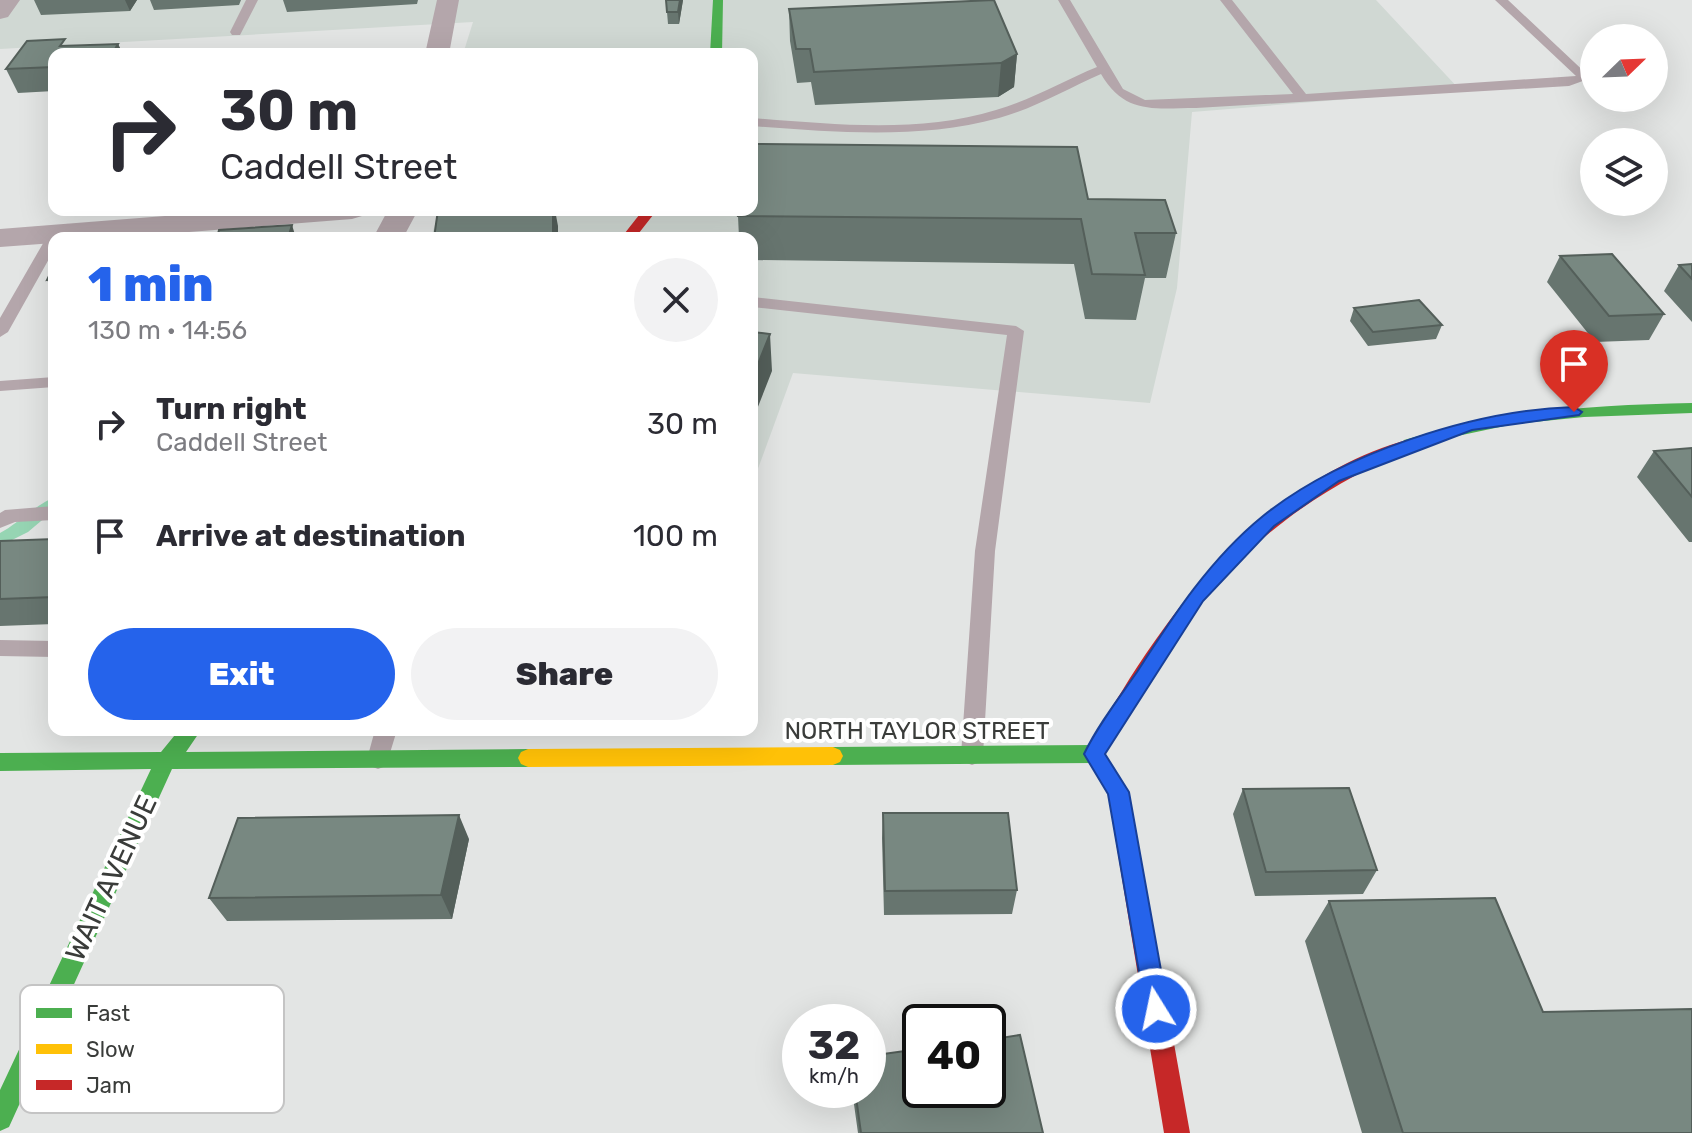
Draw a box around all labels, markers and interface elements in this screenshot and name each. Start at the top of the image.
north arrow [1580,24,1668,112]
map controls [1580,24,1668,216]
text: 30 m [220,78,358,144]
icon: right [88,80,192,184]
button: layers [1580,128,1668,216]
text: Caddell Street [220,145,457,188]
text: 1 min [88,256,214,313]
button: close [634,258,718,342]
text: 130 m · 14:56 [88,315,247,346]
pin [1540,330,1608,412]
icon: arrive [1552,342,1596,386]
text: Turn right [156,391,307,427]
icon: right [88,402,132,446]
text: 30 m [647,406,718,442]
text: Caddell Street [156,427,327,458]
icon: arrive [88,514,132,558]
text: Arrive at destination [156,518,466,554]
text: 100 m [633,518,718,554]
button: Exit [88,628,395,720]
button: Share [411,628,718,720]
street label: NORTH TAYLOR STREET [784,717,1050,745]
street label: WAIT AVENUE [58,790,164,966]
position arrow [1114,967,1198,1051]
legend [20,985,284,1113]
text: Fast [86,1000,131,1027]
speed limit sign: 40 [902,1004,1006,1108]
text: 32 [808,1022,860,1069]
text: Slow [86,1036,135,1063]
text: km/h [809,1064,859,1088]
text: Jam [86,1072,132,1099]

